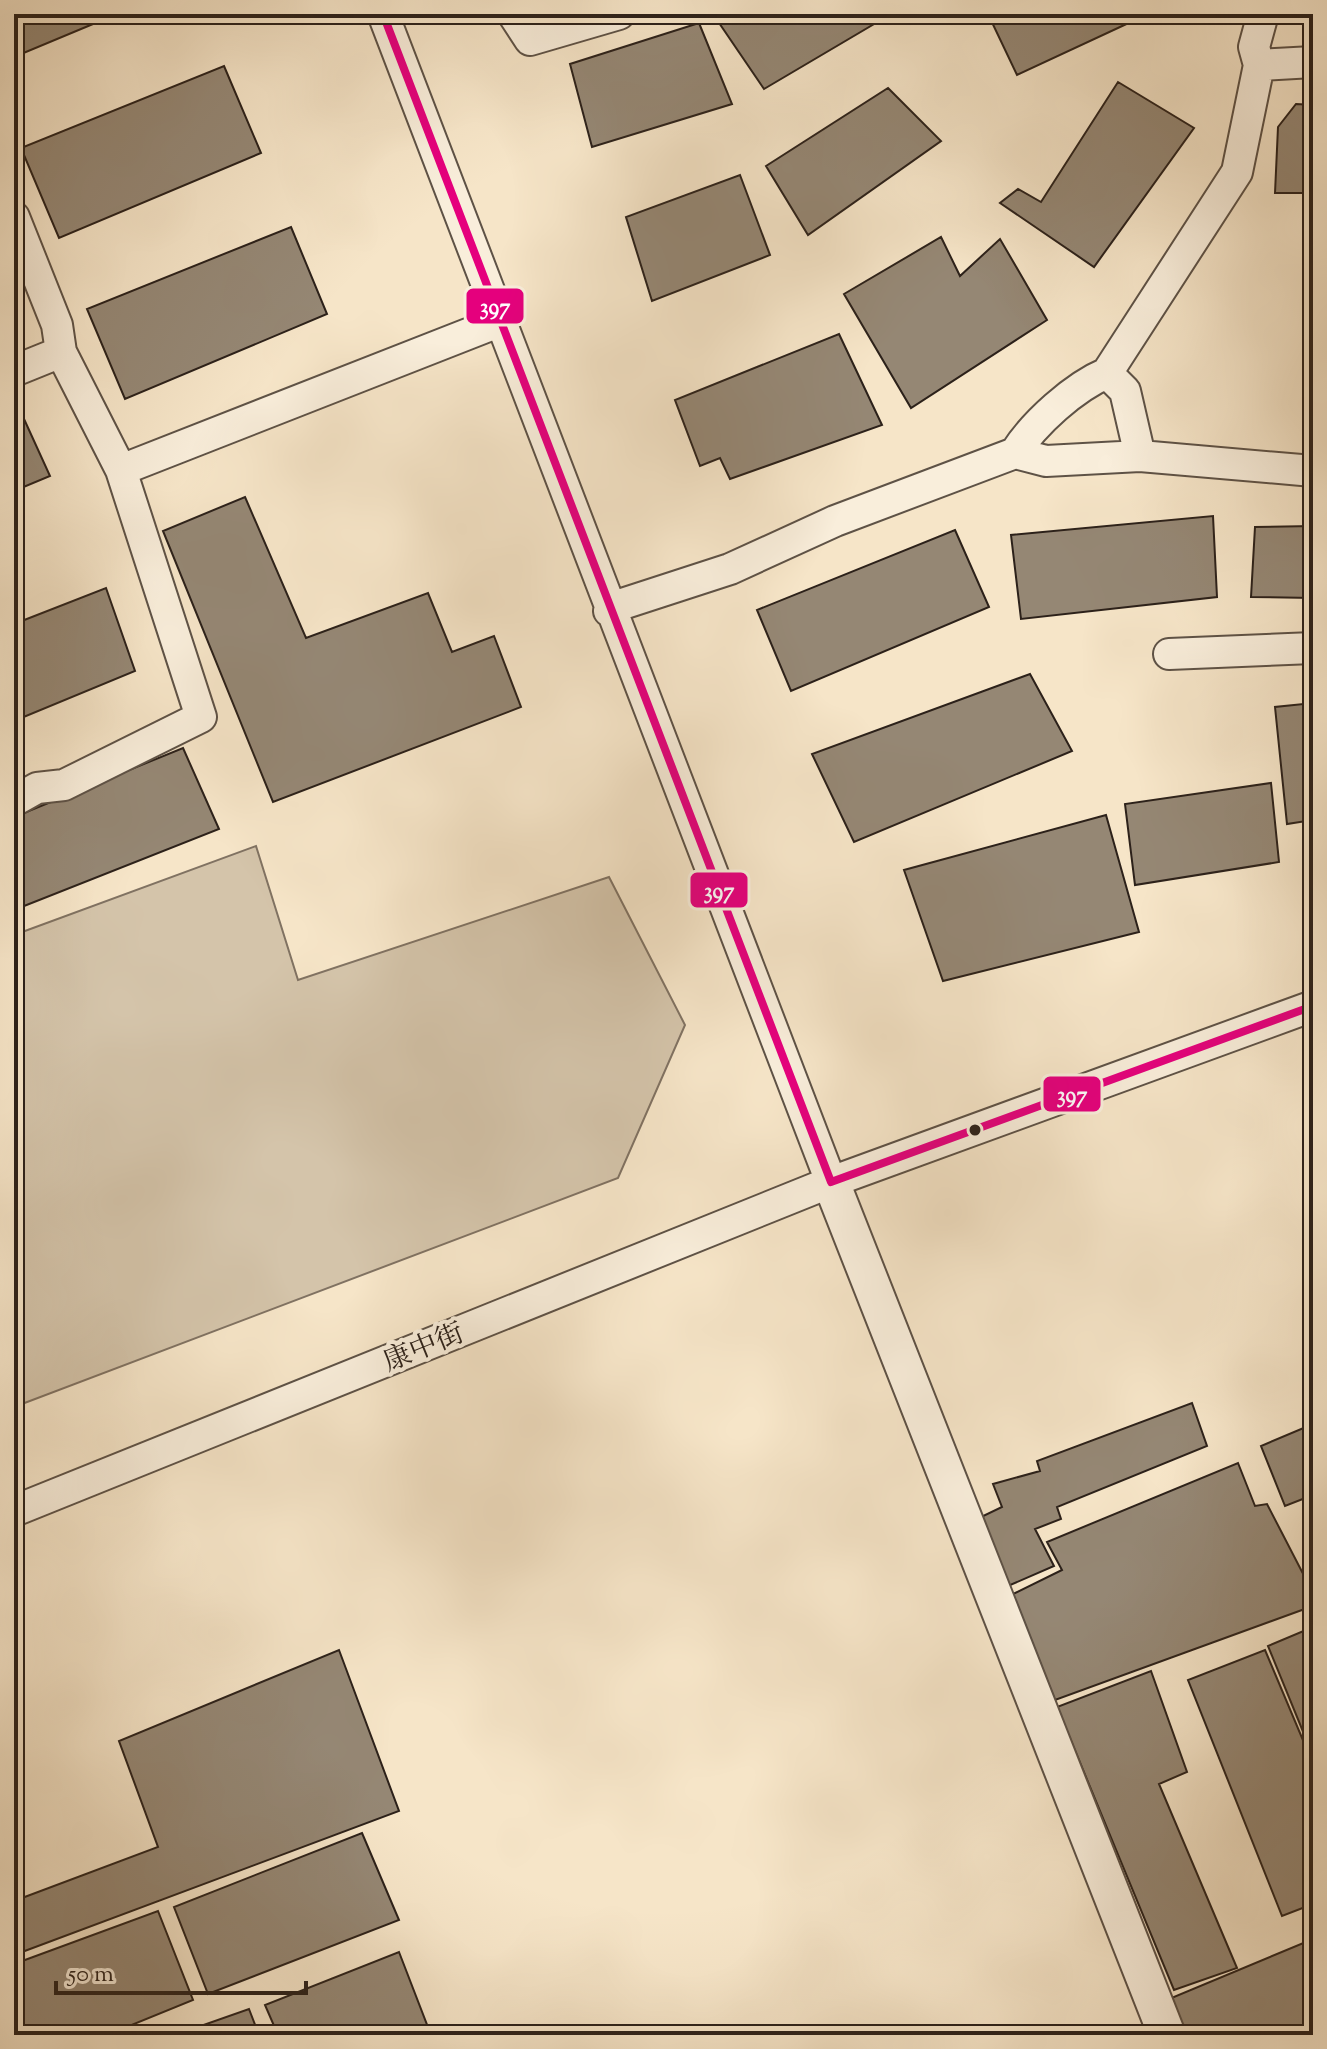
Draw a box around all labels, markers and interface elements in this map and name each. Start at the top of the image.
line badge: 397 [465,287,525,325]
text: 397 [480,293,511,325]
line badge: 397 [689,871,749,909]
text: 397 [704,877,735,909]
line badge: 397 [1042,1075,1102,1113]
text: 397 [1057,1081,1088,1113]
unlabelled marker [967,1122,983,1138]
street label: 康中街 [378,1315,471,1383]
scale bar [56,1945,306,1995]
text: 50 m [66,1958,114,1992]

